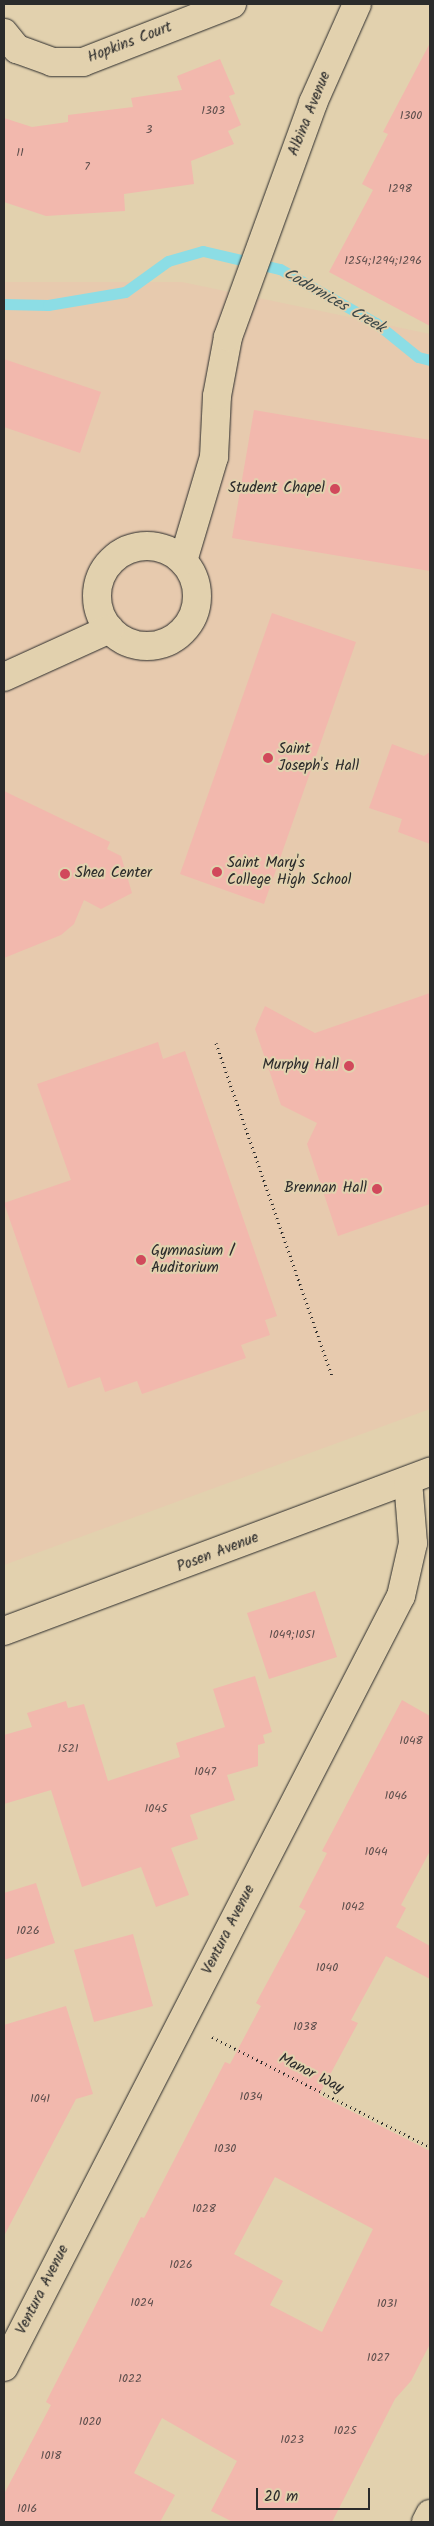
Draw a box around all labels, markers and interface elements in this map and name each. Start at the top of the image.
street label: Hopkins Court [85,19,175,67]
street label: Albina Avenue [285,69,335,159]
house number: 1303 [201,104,225,118]
house number: 1300 [400,109,422,123]
house number: 3 [146,123,152,137]
house number: 11 [16,146,24,160]
house number: 7 [84,160,90,174]
house number: 1298 [388,182,412,196]
house number: 1254;1294;1296 [344,254,422,268]
water label: Codornices Creek [280,264,388,338]
place label: Student Chapel [228,480,325,498]
marker: Student Chapel [329,483,341,495]
place label: Saint Joseph's Hall [278,740,359,775]
marker: Saint Joseph's Hall [262,752,274,764]
place label: Saint Mary's College High School [227,854,352,889]
place label: Shea Center [75,865,152,883]
marker: Saint Mary's College High School [211,866,223,878]
marker: Shea Center [59,868,71,880]
place label: Murphy Hall [262,1057,339,1075]
marker: Murphy Hall [343,1060,355,1072]
place label: Brennan Hall [284,1180,367,1198]
marker: Brennan Hall [371,1183,383,1195]
place label: Gymnasium / Auditorium [151,1242,235,1277]
marker: Gymnasium / Auditorium [135,1254,147,1266]
street label: Posen Avenue [175,1529,261,1577]
house number: 1049;1051 [269,1628,315,1642]
house number: 1048 [399,1734,423,1748]
house number: 1521 [58,1742,78,1756]
house number: 1047 [194,1765,216,1779]
house number: 1046 [384,1789,408,1803]
house number: 1045 [145,1802,167,1816]
house number: 1044 [365,1845,387,1859]
street label: Ventura Avenue [199,1882,259,1978]
house number: 1042 [341,1900,365,1914]
house number: 1026 [16,1924,40,1938]
house number: 1040 [316,1961,338,1975]
house number: 1038 [293,2020,317,2034]
street label: Manor Way [276,2050,346,2098]
house number: 1034 [239,2090,263,2104]
house number: 1041 [30,2092,50,2106]
house number: 1030 [214,2142,236,2156]
house number: 1028 [192,2202,216,2216]
street label: Ventura Avenue [13,2242,73,2338]
house number: 1026 [169,2258,193,2272]
house number: 1024 [130,2296,154,2310]
house number: 1031 [377,2297,397,2311]
house number: 1027 [367,2351,389,2365]
house number: 1022 [118,2372,142,2386]
house number: 1020 [79,2415,101,2429]
house number: 1025 [333,2424,357,2438]
house number: 1023 [280,2433,304,2447]
house number: 1018 [41,2449,61,2463]
scale bar [259,2478,373,2510]
text: 20 m [264,2485,298,2509]
house number: 1016 [17,2502,37,2516]

